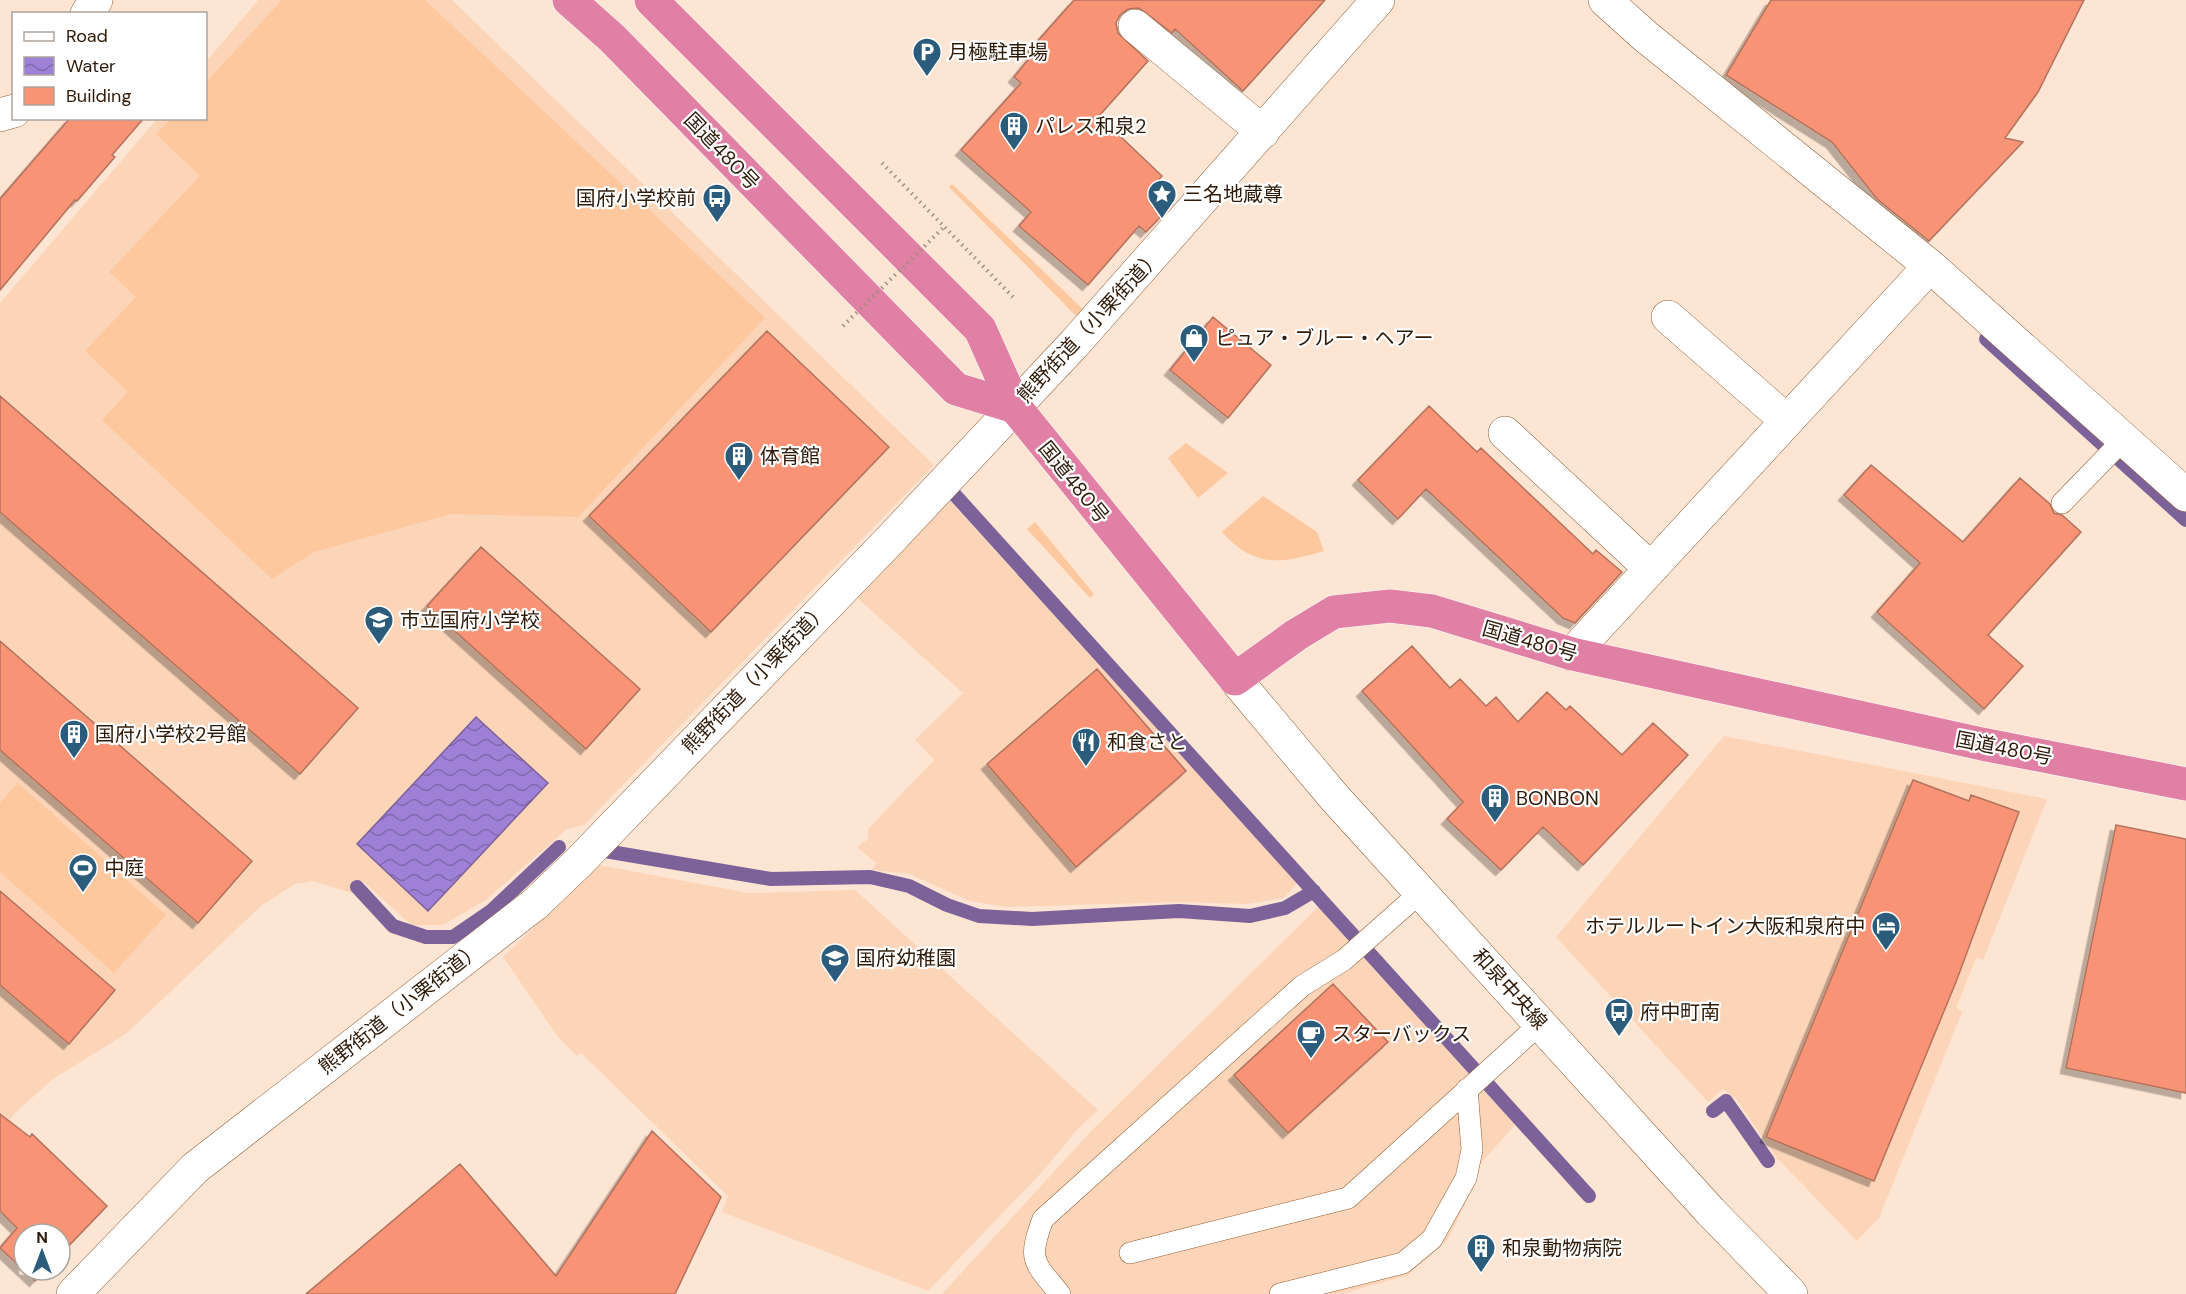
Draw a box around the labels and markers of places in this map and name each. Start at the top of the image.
parking icon: 月極駐車場 [911,36,943,78]
place label: 月極駐車場 [948,39,1048,65]
building icon: パレス和泉2 [998,110,1030,152]
place label: パレス和泉2 [1035,113,1147,139]
place icon: 三名地蔵尊 [1146,178,1178,220]
place label: 三名地蔵尊 [1183,181,1283,207]
bus stop icon: 国府小学校前 [701,182,733,224]
place label: 国府小学校前 [576,185,696,211]
shop icon: ピュア・ブルー・ヘアー [1178,322,1210,364]
place label: ピュア・ブルー・ヘアー [1215,325,1433,351]
building icon: 体育館 [723,440,755,482]
place label: 体育館 [760,443,820,469]
school or university icon: 市立国府小学校 [363,604,395,646]
place label: 市立国府小学校 [400,607,540,633]
building icon: 国府小学校2号館 [58,718,90,760]
place label: 国府小学校2号館 [95,721,247,747]
restaurant icon: 和食さと [1070,726,1102,768]
place label: 和食さと [1107,729,1187,755]
building icon: BONBON [1479,782,1511,824]
place label: BONBON [1516,785,1599,811]
sports icon: 中庭 [67,852,99,894]
place label: 中庭 [104,855,144,881]
hotel icon: ホテルルートイン大阪和泉府中 [1870,910,1902,952]
place label: ホテルルートイン大阪和泉府中 [1585,913,1865,939]
school or university icon: 国府幼稚園 [819,942,851,984]
place label: 国府幼稚園 [856,945,956,971]
bus stop icon: 府中町南 [1603,996,1635,1038]
place label: 府中町南 [1640,999,1720,1025]
cafe icon: スターバックス [1295,1018,1327,1060]
place label: スターバックス [1332,1021,1471,1047]
building icon: 和泉動物病院 [1465,1232,1497,1274]
place label: 和泉動物病院 [1502,1235,1622,1261]

